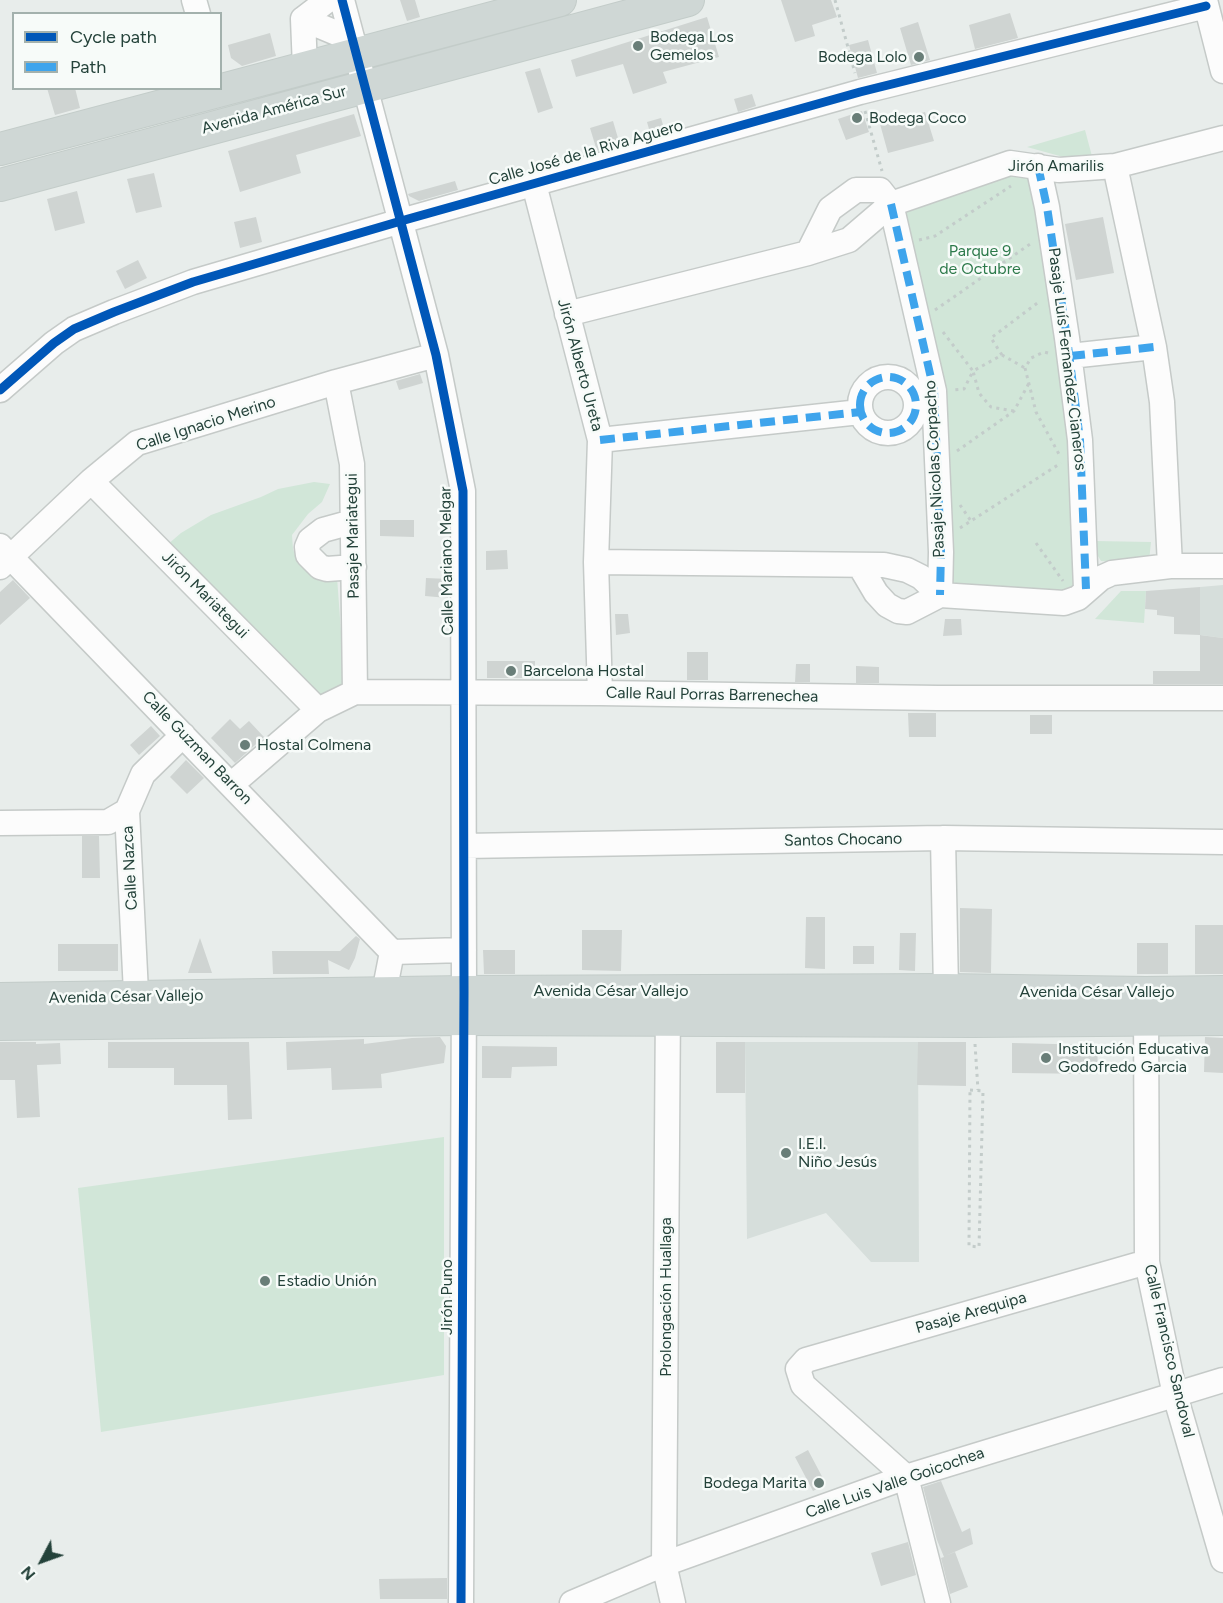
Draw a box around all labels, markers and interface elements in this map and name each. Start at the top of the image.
legend [12,12,222,90]
text: Cycle path [70,26,157,48]
place label: Bodega Los Gemelos [650,27,734,65]
marker: Bodega Los Gemelos [631,39,645,53]
place label: Bodega Lolo [818,47,907,67]
marker: Bodega Lolo [912,50,926,64]
text: Path [70,56,106,78]
street label: Avenida América Sur [200,81,348,139]
place label: Bodega Coco [869,108,966,128]
marker: Bodega Coco [850,111,864,125]
street label: Calle José de la Riva Aguero [487,116,685,190]
street label: Jirón Amarilis [1008,156,1104,176]
park label: Parque 9 de Octubre [939,241,1021,279]
street label: Pasaje Luís Fernandez Cianeros [1044,247,1090,471]
street label: Jirón Alberto Ureta [553,297,607,433]
street label: Pasaje Nicolas Corpacho [921,380,949,558]
street label: Calle Ignacio Merino [134,392,278,456]
street label: Pasaje Mariategui [342,473,364,599]
street label: Calle Mariano Melgar [436,486,458,636]
street label: Jirón Mariategui [157,547,253,643]
place label: Barcelona Hostal [523,661,644,681]
marker: Barcelona Hostal [504,664,518,678]
street label: Calle Raul Porras Barrenechea [606,684,818,706]
street label: Calle Guzman Barron [138,687,256,809]
place label: Hostal Colmena [257,735,371,755]
marker: Hostal Colmena [238,738,252,752]
street label: Calle Nazca [118,825,142,911]
street label: Santos Chocano [784,829,902,851]
street label: Avenida César Vallejo [534,981,688,1001]
street label: Avenida César Vallejo [1020,982,1174,1002]
street label: Avenida César Vallejo [48,986,204,1008]
place label: Institución Educativa Godofredo Garcia [1058,1039,1209,1077]
marker: Institución Educativa Godofredo Garcia [1039,1051,1053,1065]
place label: I.E.I. Niño Jesús [798,1134,877,1172]
marker: I.E.I. Niño Jesús [779,1146,793,1160]
street label: Prolongación Huallaga [656,1217,676,1377]
street label: Jirón Puno [437,1259,457,1335]
street label: Calle Francisco Sandoval [1140,1262,1198,1440]
place label: Estadio Unión [277,1271,377,1291]
marker: Estadio Unión [258,1274,272,1288]
street label: Pasaje Arequipa [913,1288,1029,1338]
street label: Calle Luis Valle Goicochea [803,1443,987,1523]
place label: Bodega Marita [703,1473,807,1493]
marker: Bodega Marita [812,1476,826,1490]
north arrow [12,1531,72,1591]
text: N [17,1562,39,1584]

